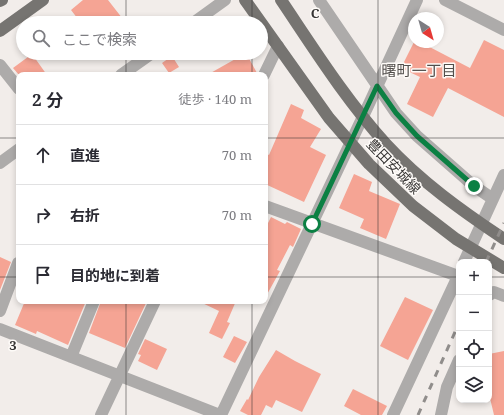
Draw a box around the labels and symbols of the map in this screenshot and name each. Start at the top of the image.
text: C [311,4,320,22]
north arrow [408,12,444,48]
district label: 曙町一丁目 [381,60,457,80]
street label: 豊田安城線 [363,134,425,198]
route end [465,177,483,195]
route start [303,215,321,233]
text: 3 [9,336,17,354]

